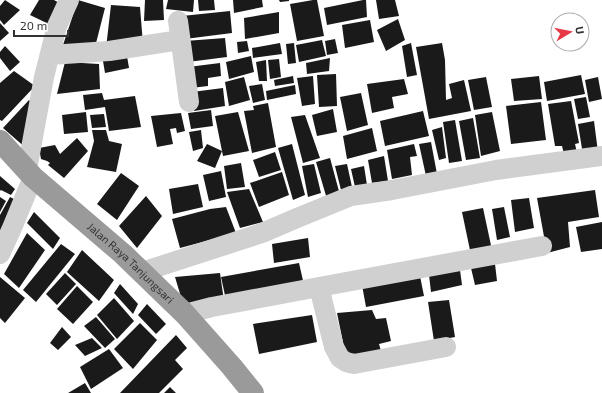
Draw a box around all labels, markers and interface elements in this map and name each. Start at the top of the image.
scale bar [14,12,68,38]
north arrow [550,12,590,52]
text: 20 m [20,18,47,32]
text: U [573,25,587,35]
street label: Jalan Raya Tanjungsari [85,220,177,306]

